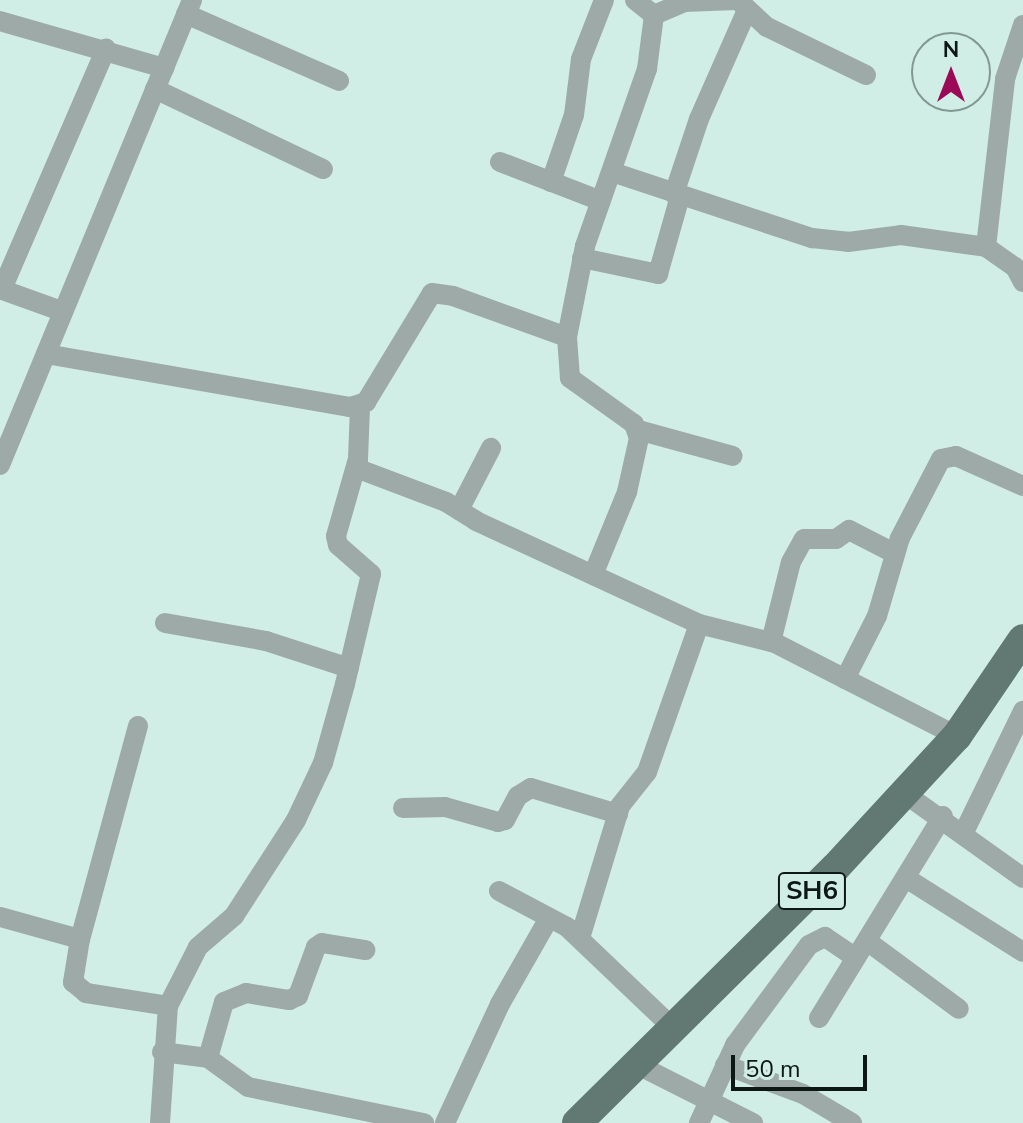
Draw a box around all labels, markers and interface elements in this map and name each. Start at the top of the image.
north arrow [911,32,991,112]
text: N [943,35,959,65]
road number: SH6 [776,869,848,913]
scale bar [735,1039,871,1089]
text: 50 m [745,1053,801,1085]

